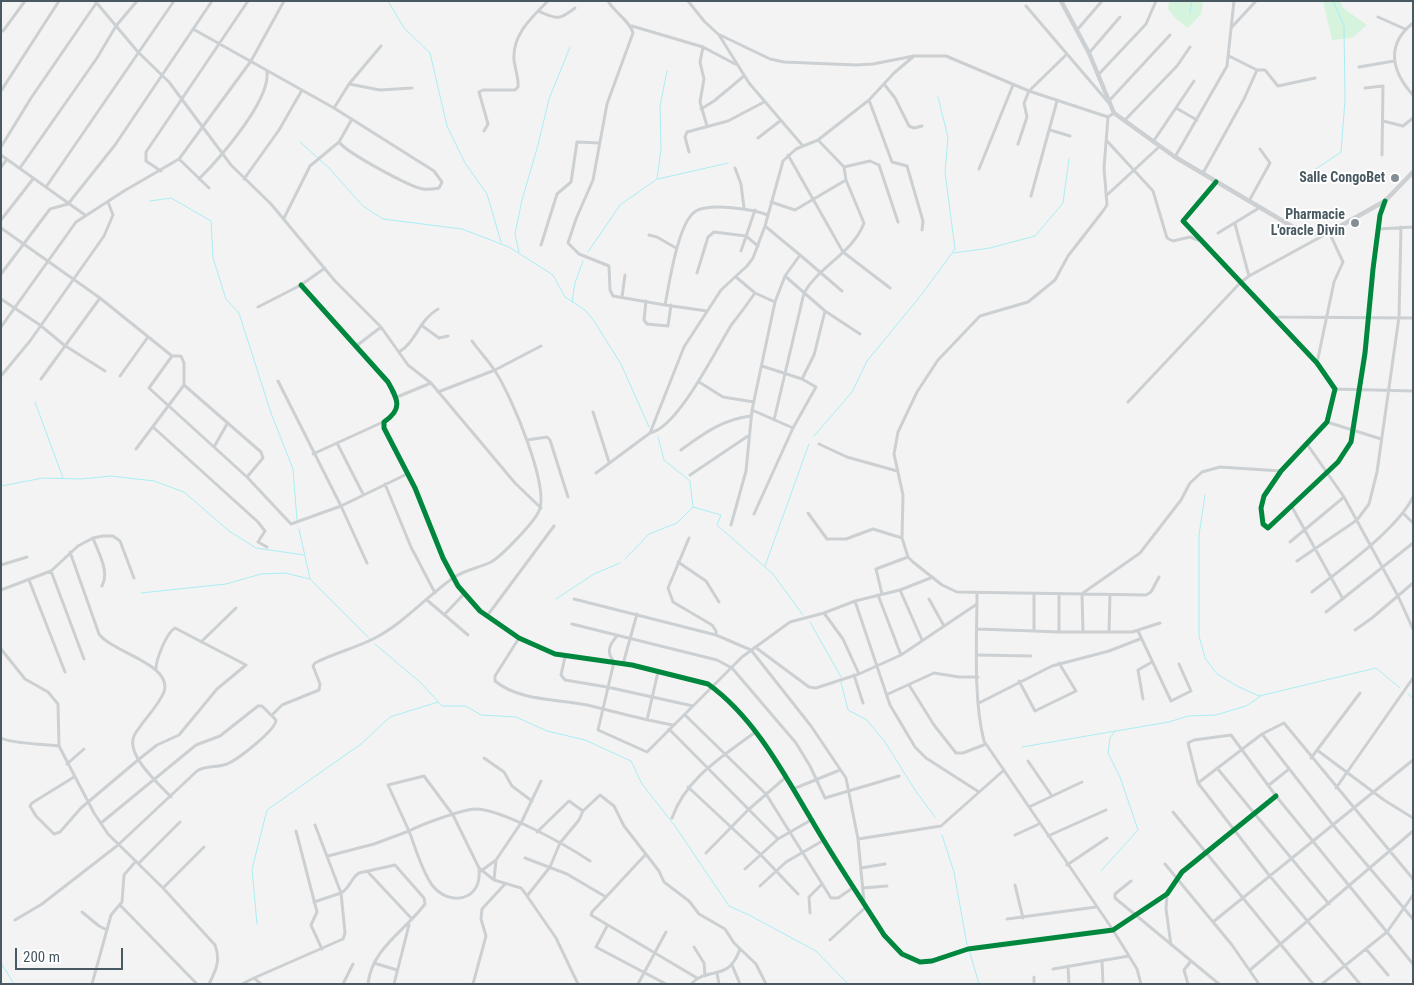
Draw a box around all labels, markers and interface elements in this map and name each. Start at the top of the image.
place label: Salle CongoBet [1299,170,1385,186]
marker: Salle CongoBet [1389,172,1401,184]
place label: Pharmacie L'oracle Divin [1271,207,1345,240]
marker: Pharmacie L'oracle Divin [1349,217,1361,229]
scale bar [18,938,125,970]
text: 200 m [23,948,60,966]

